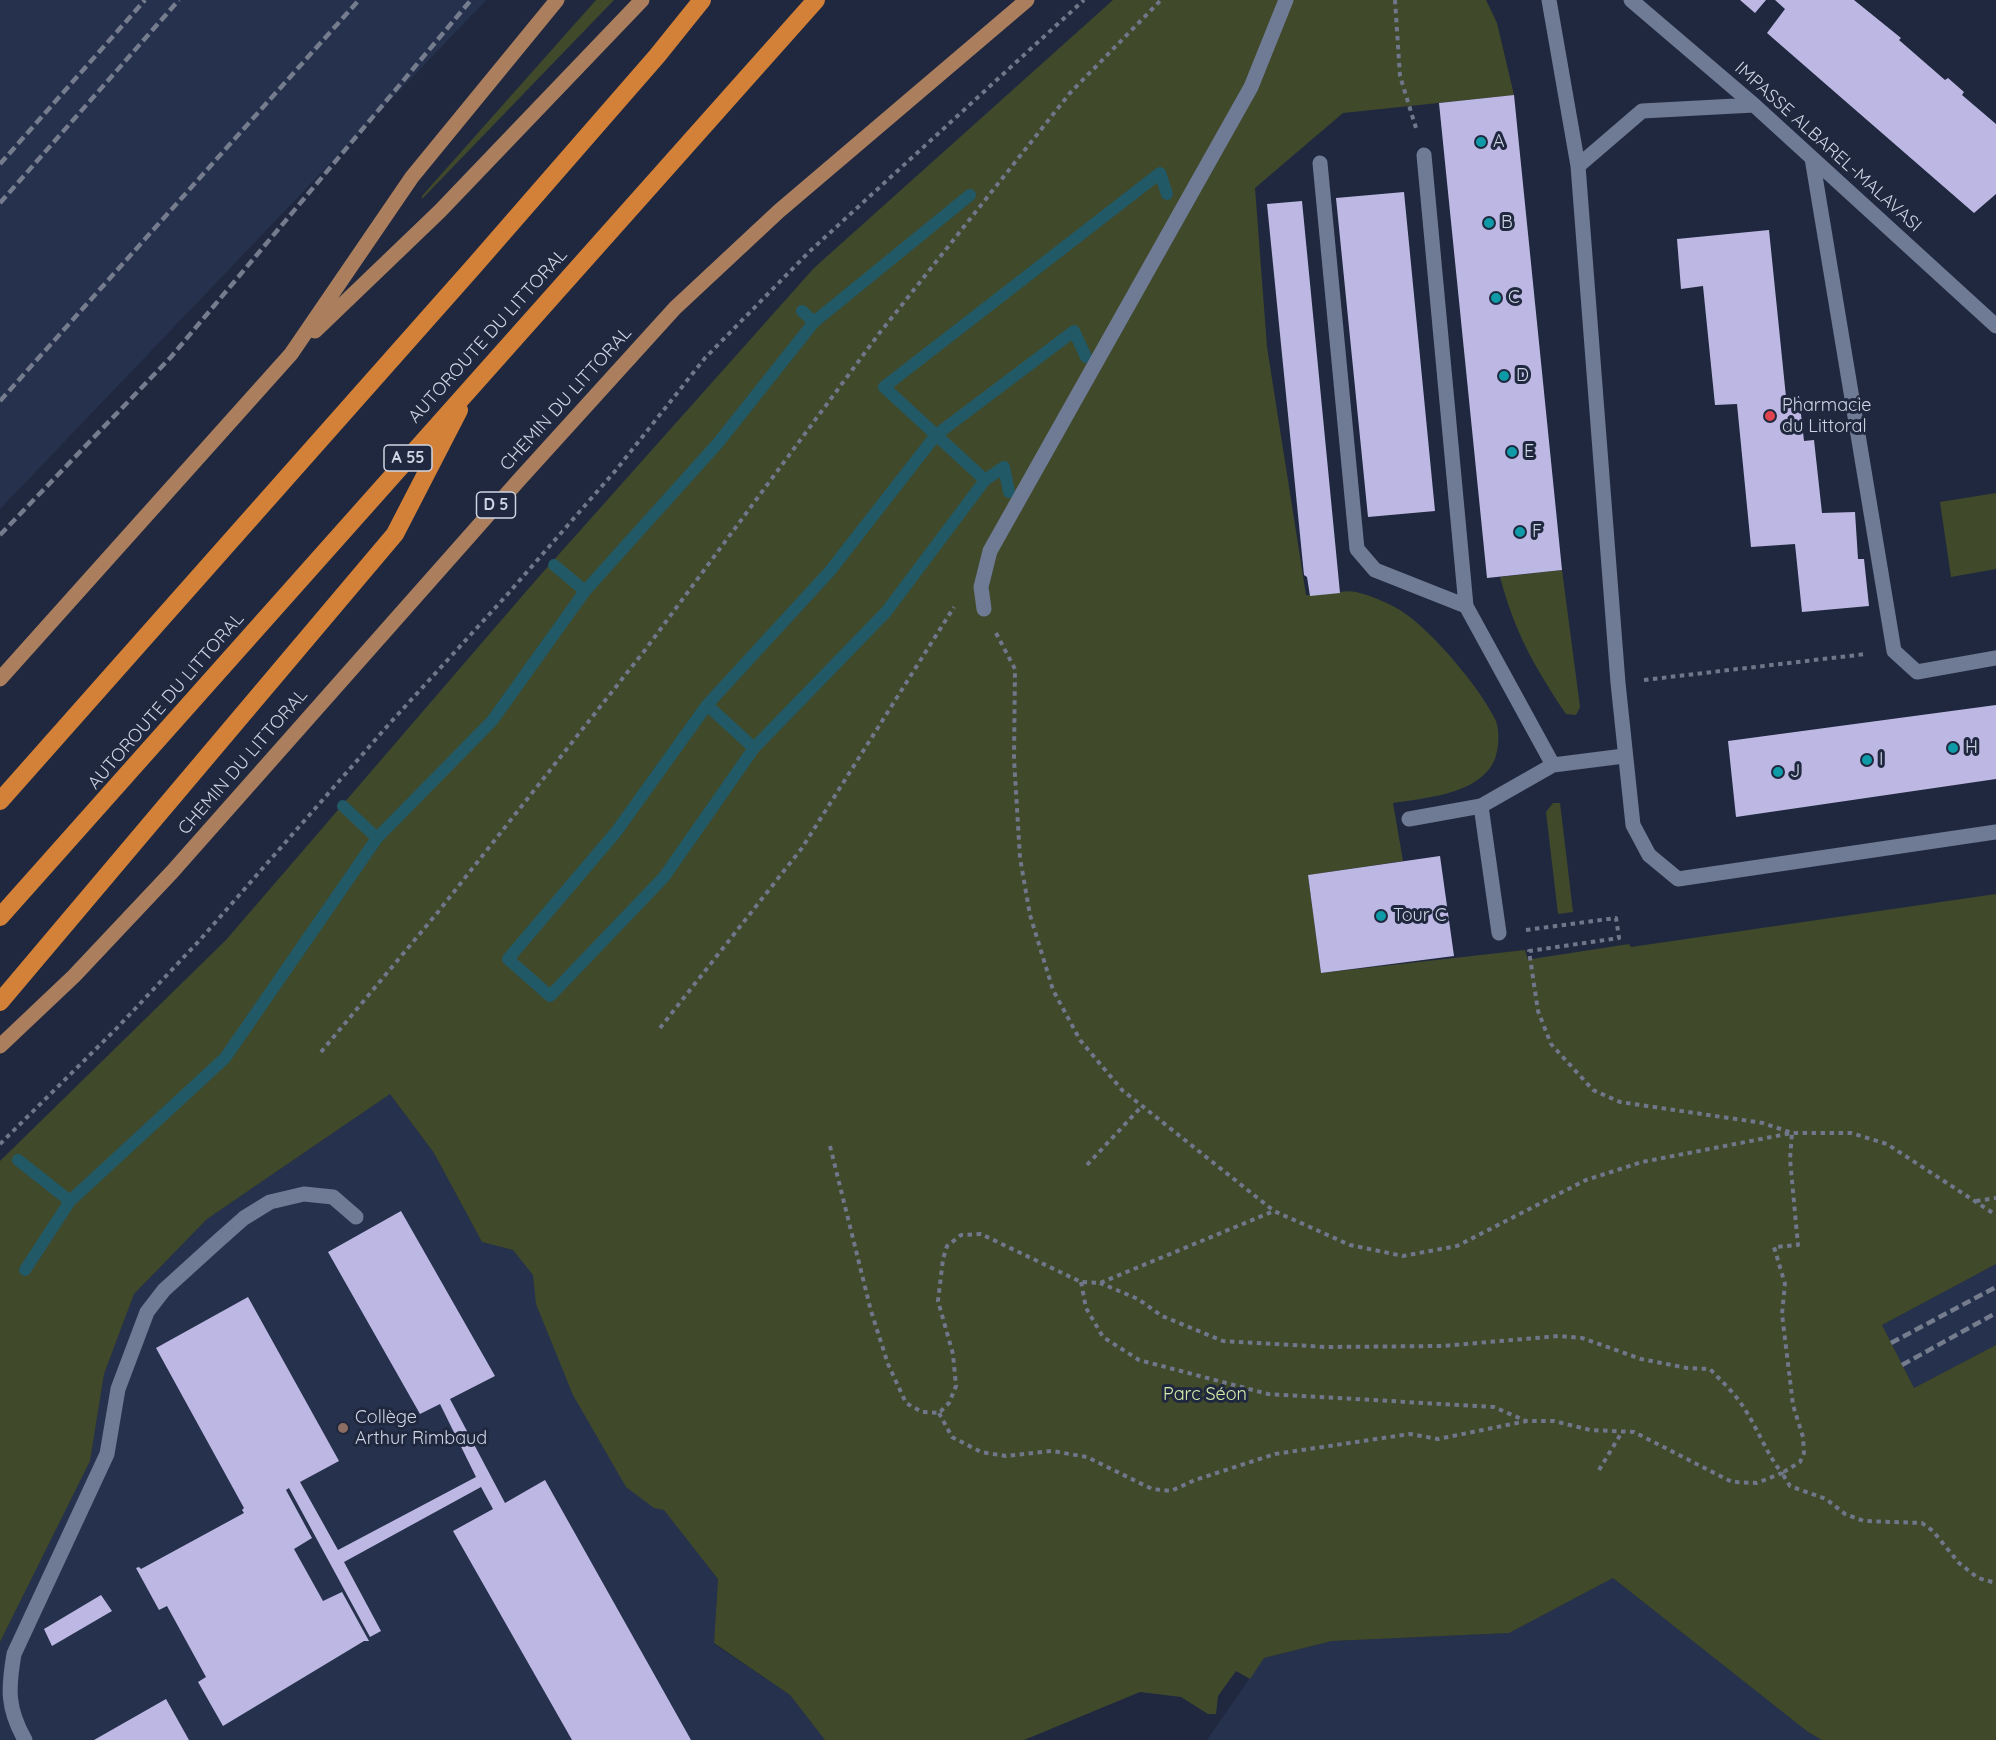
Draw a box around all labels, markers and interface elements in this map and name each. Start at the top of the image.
street label: IMPASSE ALBAREL-MALAVASI [1730,57,1926,237]
place label: A [1493,131,1505,153]
marker: A [1474,135,1488,149]
place label: B [1501,212,1513,234]
marker: B [1482,216,1496,230]
street label: AUTOROUTE DU LITTORAL [404,244,572,428]
place label: C [1508,287,1520,309]
marker: C [1489,291,1503,305]
street label: CHEMIN DU LITTORAL [496,323,636,475]
place label: D [1516,365,1529,387]
marker: D [1497,369,1511,383]
place label: Pharmacie du Littoral [1782,395,1871,438]
marker: Pharmacie du Littoral [1763,409,1777,423]
place label: E [1524,441,1534,463]
road number: A 55 [384,445,432,471]
marker: E [1505,445,1519,459]
road number: D 5 [476,492,516,518]
place label: F [1532,521,1542,543]
marker: F [1513,525,1527,539]
street label: AUTOROUTE DU LITTORAL [83,608,249,794]
street label: CHEMIN DU LITTORAL [174,685,312,839]
place label: H [1965,737,1978,759]
marker: H [1946,741,1960,755]
place label: I [1879,749,1883,771]
marker: I [1860,753,1874,767]
place label: J [1790,761,1800,783]
marker: J [1771,765,1785,779]
place label: Tour C [1393,905,1446,927]
marker: Tour C [1374,909,1388,923]
park label: Parc Séon [1163,1384,1247,1406]
place label: Collège Arthur Rimbaud [355,1407,487,1450]
marker: Collège Arthur Rimbaud [336,1421,350,1435]

